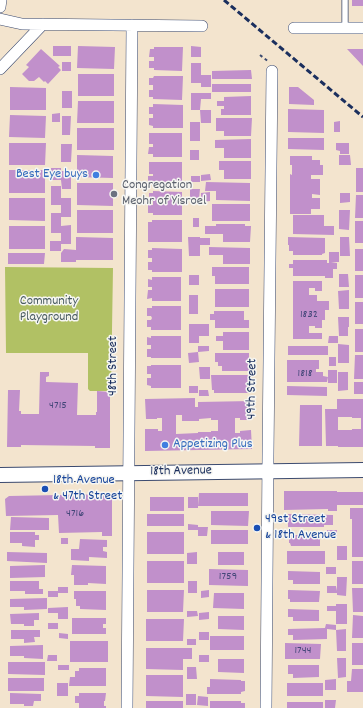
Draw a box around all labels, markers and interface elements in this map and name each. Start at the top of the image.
place label: Best Eye buys [16,167,88,183]
marker: Best Eye buys [91,170,101,180]
place label: Congregation Meohr of Yisroel [122,178,206,210]
marker: Congregation Meohr of Yisroel [109,189,119,199]
park label: Community Playground [20,294,78,326]
house number: 1832 [300,308,318,322]
street label: 48th Street [106,336,122,396]
street label: 49th Street [244,358,262,420]
house number: 1818 [298,367,312,381]
house number: 4715 [49,399,67,413]
place label: Appetizing Plus [173,437,253,453]
marker: Appetizing Plus [160,440,170,450]
street label: 18th Avenue [150,463,212,481]
place label: 18th Avenue & 47th Street [53,473,122,506]
marker: 18th Avenue & 47th Street [40,484,50,494]
house number: 4716 [66,507,84,521]
place label: 49st Street & 18th Avenue [265,512,336,544]
marker: 49st Street & 18th Avenue [252,523,262,533]
house number: 1759 [219,570,237,584]
house number: 1744 [294,644,312,658]

